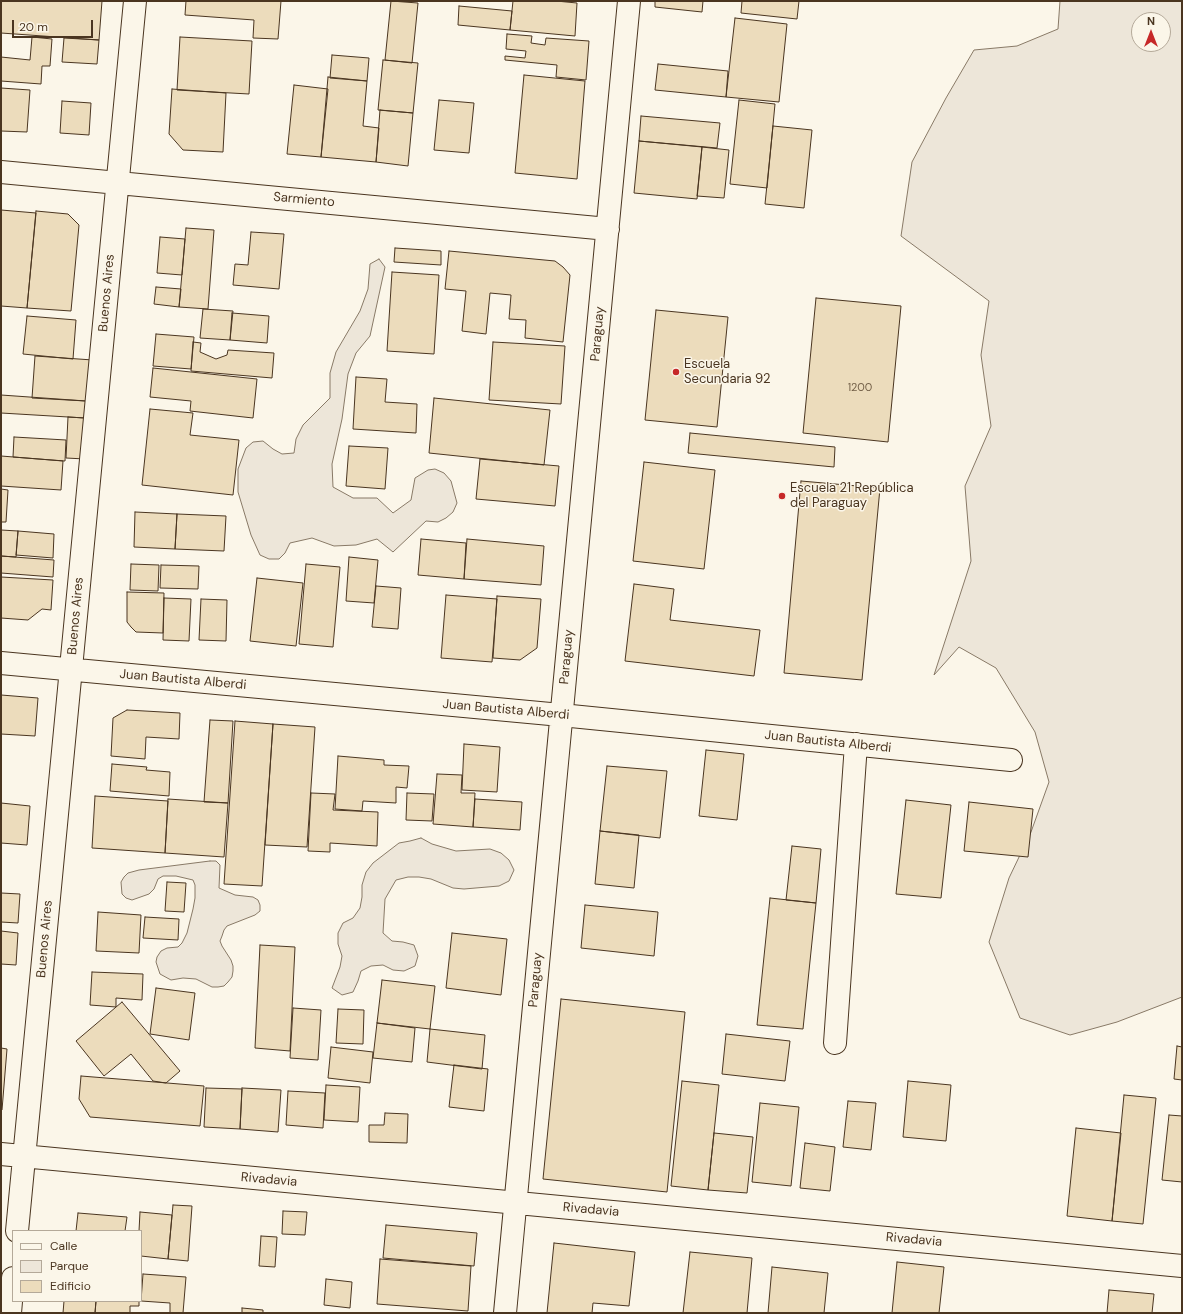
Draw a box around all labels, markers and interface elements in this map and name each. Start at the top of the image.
scale bar [14,12,95,38]
north arrow [1131,12,1171,52]
text: N [1147,14,1155,28]
text: 20 m [19,19,48,35]
street label: Sarmiento [273,190,335,210]
street label: Buenos Aires [96,253,118,333]
street label: Paraguay [588,306,608,362]
place label: Escuela Secundaria 92 [684,357,770,388]
marker: Escuela Secundaria 92 [671,367,681,377]
house number: 1200 [848,381,872,395]
place label: Escuela 21 República del Paraguay [790,481,914,512]
marker: Escuela 21 República del Paraguay [777,491,787,501]
street label: Buenos Aires [65,576,87,656]
street label: Paraguay [557,629,577,685]
street label: Juan Bautista Alberdi [119,667,247,693]
street label: Juan Bautista Alberdi [442,697,570,723]
street label: Juan Bautista Alberdi [764,728,892,756]
street label: Buenos Aires [34,899,56,979]
street label: Paraguay [526,952,546,1008]
street label: Rivadavia [240,1170,298,1190]
street label: Rivadavia [562,1200,620,1220]
legend [12,1230,142,1302]
street label: Rivadavia [885,1230,943,1250]
text: Calle [50,1238,77,1254]
text: Parque [50,1258,89,1274]
text: Edificio [50,1278,91,1294]

